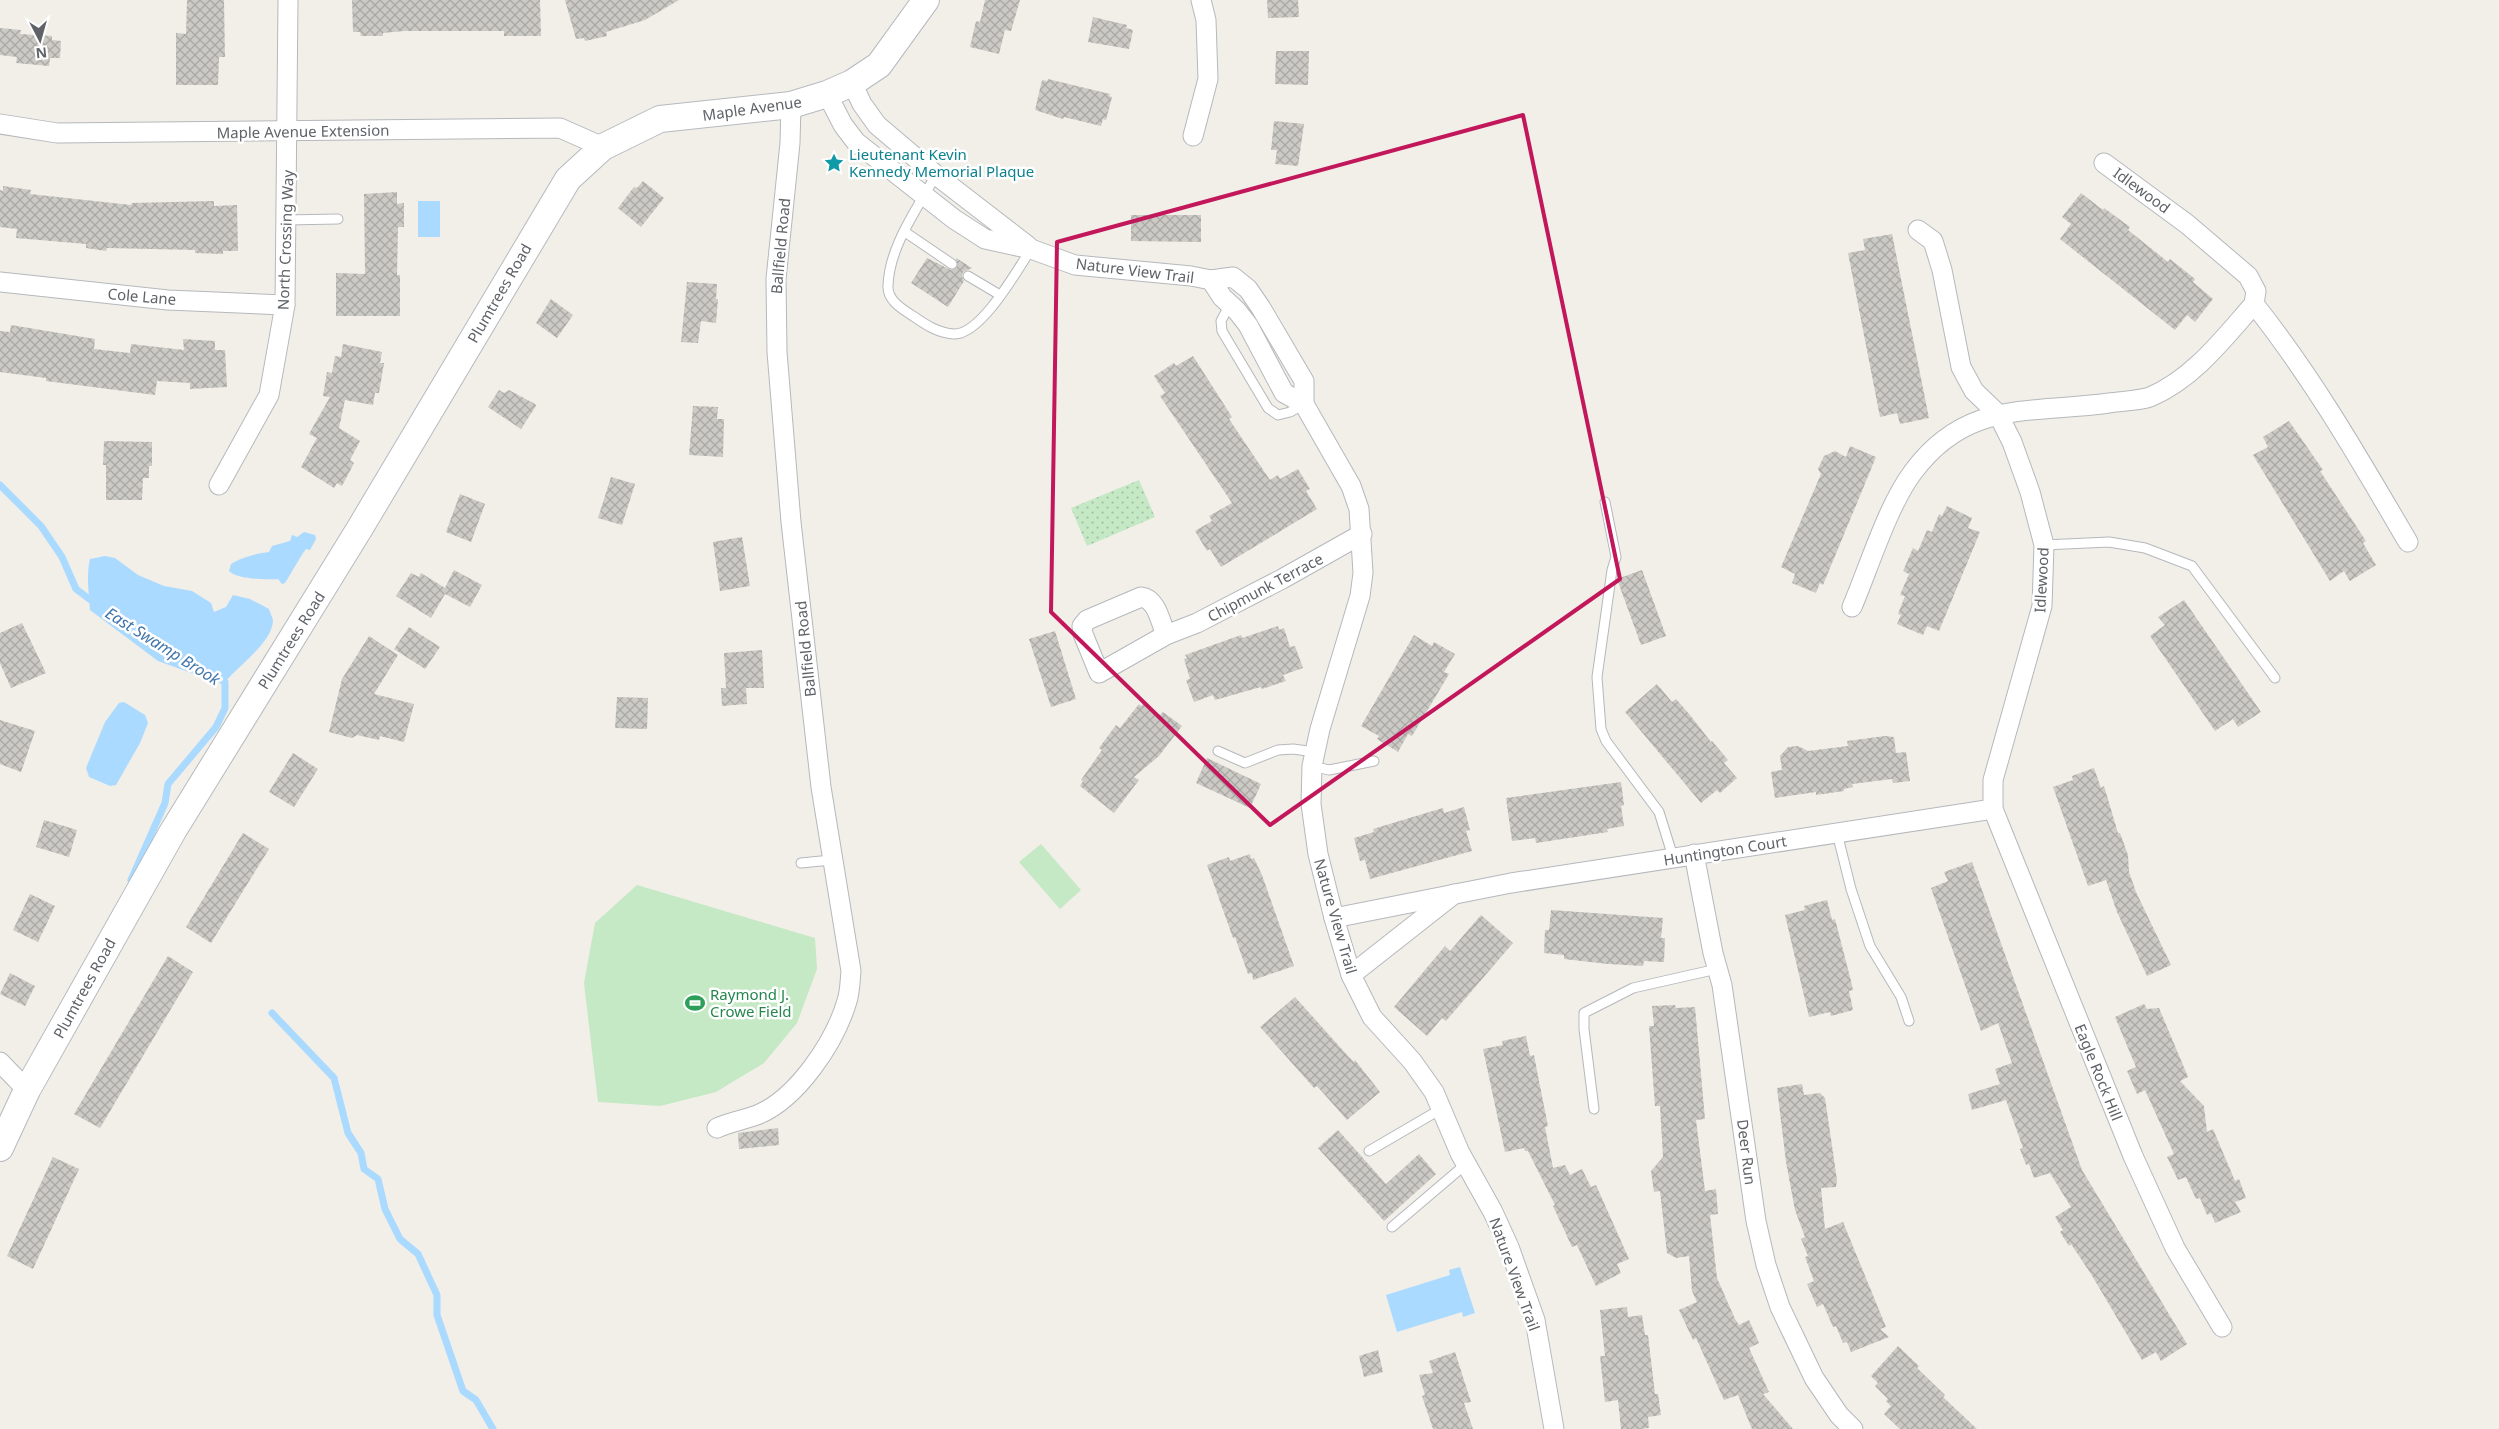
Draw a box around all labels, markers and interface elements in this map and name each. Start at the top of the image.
north arrow [15,15,65,65]
text: N [35,43,48,63]
street label: Maple Avenue [701,91,803,125]
street label: Maple Avenue Extension [216,119,390,143]
place label: Lieutenant Kevin Kennedy Memorial Plaque [849,144,1034,181]
place icon: Lieutenant Kevin Kennedy Memorial Plaque [823,152,845,174]
street label: Idlewood [2110,163,2174,217]
street label: North Crossing Way [273,169,297,310]
street label: Ballfield Road [766,197,794,295]
street label: Plumtrees Road [462,240,536,346]
street label: Nature View Trail [1075,253,1195,287]
street label: Cole Lane [107,283,177,309]
street label: Idlewood [2029,547,2053,613]
street label: Chipmunk Terrace [1204,548,1326,626]
street label: Plumtrees Road [253,587,329,693]
street label: Ballfield Road [790,600,820,698]
water label: East Swamp Brook [101,602,225,691]
street label: Huntington Court [1662,830,1789,870]
street label: Nature View Trail [1310,856,1362,976]
street label: Plumtrees Road [48,934,120,1042]
place label: Raymond J. Crowe Field [710,984,792,1021]
sports icon: Raymond J. Crowe Field [684,992,706,1014]
street label: Eagle Rock Hill [2071,1021,2127,1123]
street label: Deer Run [1733,1118,1761,1186]
street label: Nature View Trail [1485,1215,1545,1333]

